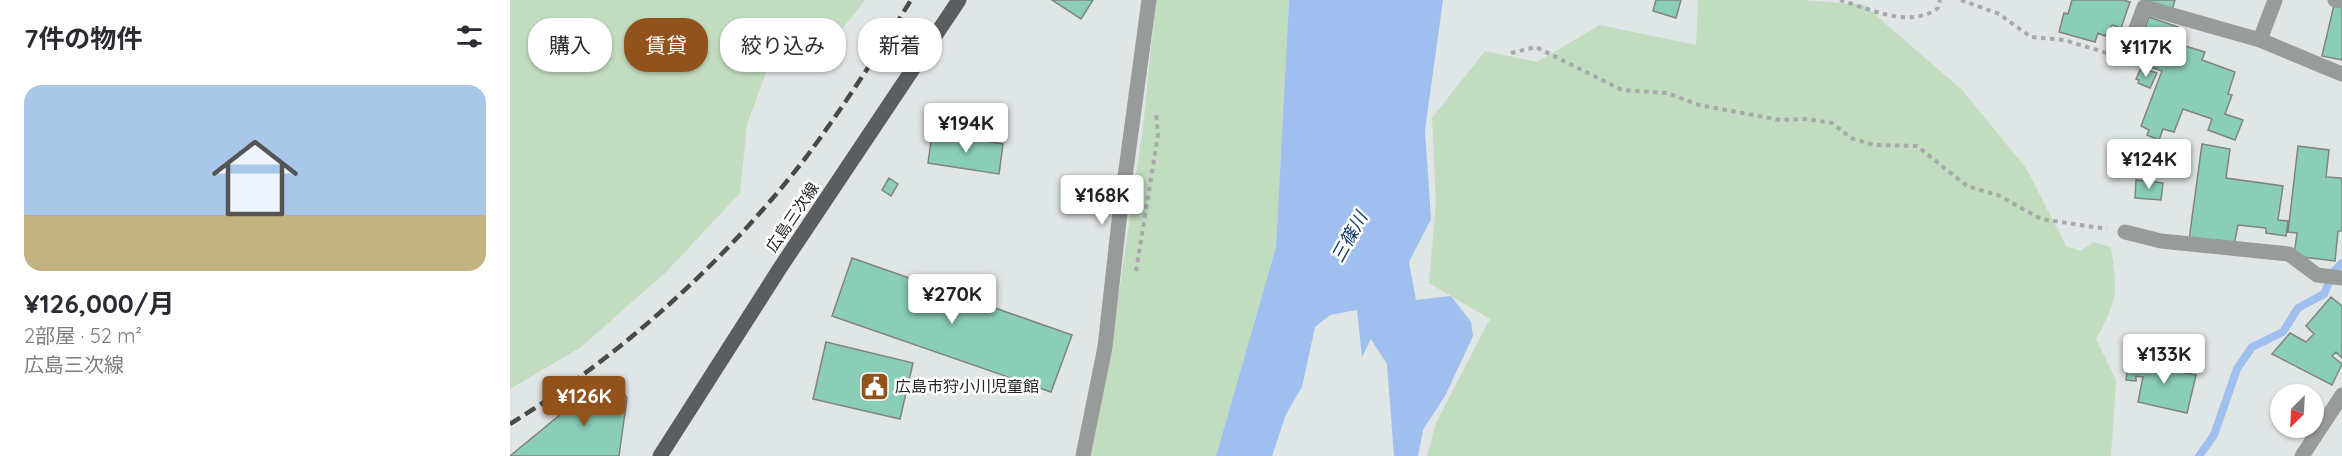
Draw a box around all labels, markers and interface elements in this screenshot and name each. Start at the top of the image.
chip: 購入 [528,18,612,72]
chip: 賃貸 [624,18,708,72]
chip: 絞り込み [720,18,846,72]
chip: 新着 [858,18,942,72]
icon: filters [453,20,486,53]
text: 7件の物件 [24,22,142,55]
pin: ¥117K [2104,27,2188,78]
text: ¥117K [2120,34,2172,59]
pin: ¥194K [924,103,1008,154]
text: ¥194K [938,110,994,135]
icon: home [201,124,309,232]
pin: ¥124K [2107,139,2191,190]
text: ¥124K [2121,146,2177,171]
pin: ¥168K [1060,175,1144,226]
street label: 広島三次線 [761,178,823,256]
text: ¥168K [1075,182,1129,207]
water label: 三篠川 [1326,206,1373,266]
pin: ¥270K [910,274,994,325]
text: ¥270K [922,281,982,306]
text: ¥126,000/月 [24,287,175,320]
text: 2部屋 · 52 m² [24,323,142,348]
pin: ¥133K [2122,334,2206,385]
text: ¥133K [2137,341,2191,366]
text: 広島三次線 [24,352,124,377]
public building icon: 広島市狩小川児童館 [858,370,890,402]
pin: ¥126K [542,376,626,427]
place label: 広島市狩小川児童館 [895,376,1039,396]
text: ¥126K [556,383,612,408]
north arrow [2270,384,2324,438]
map controls [2270,384,2324,438]

